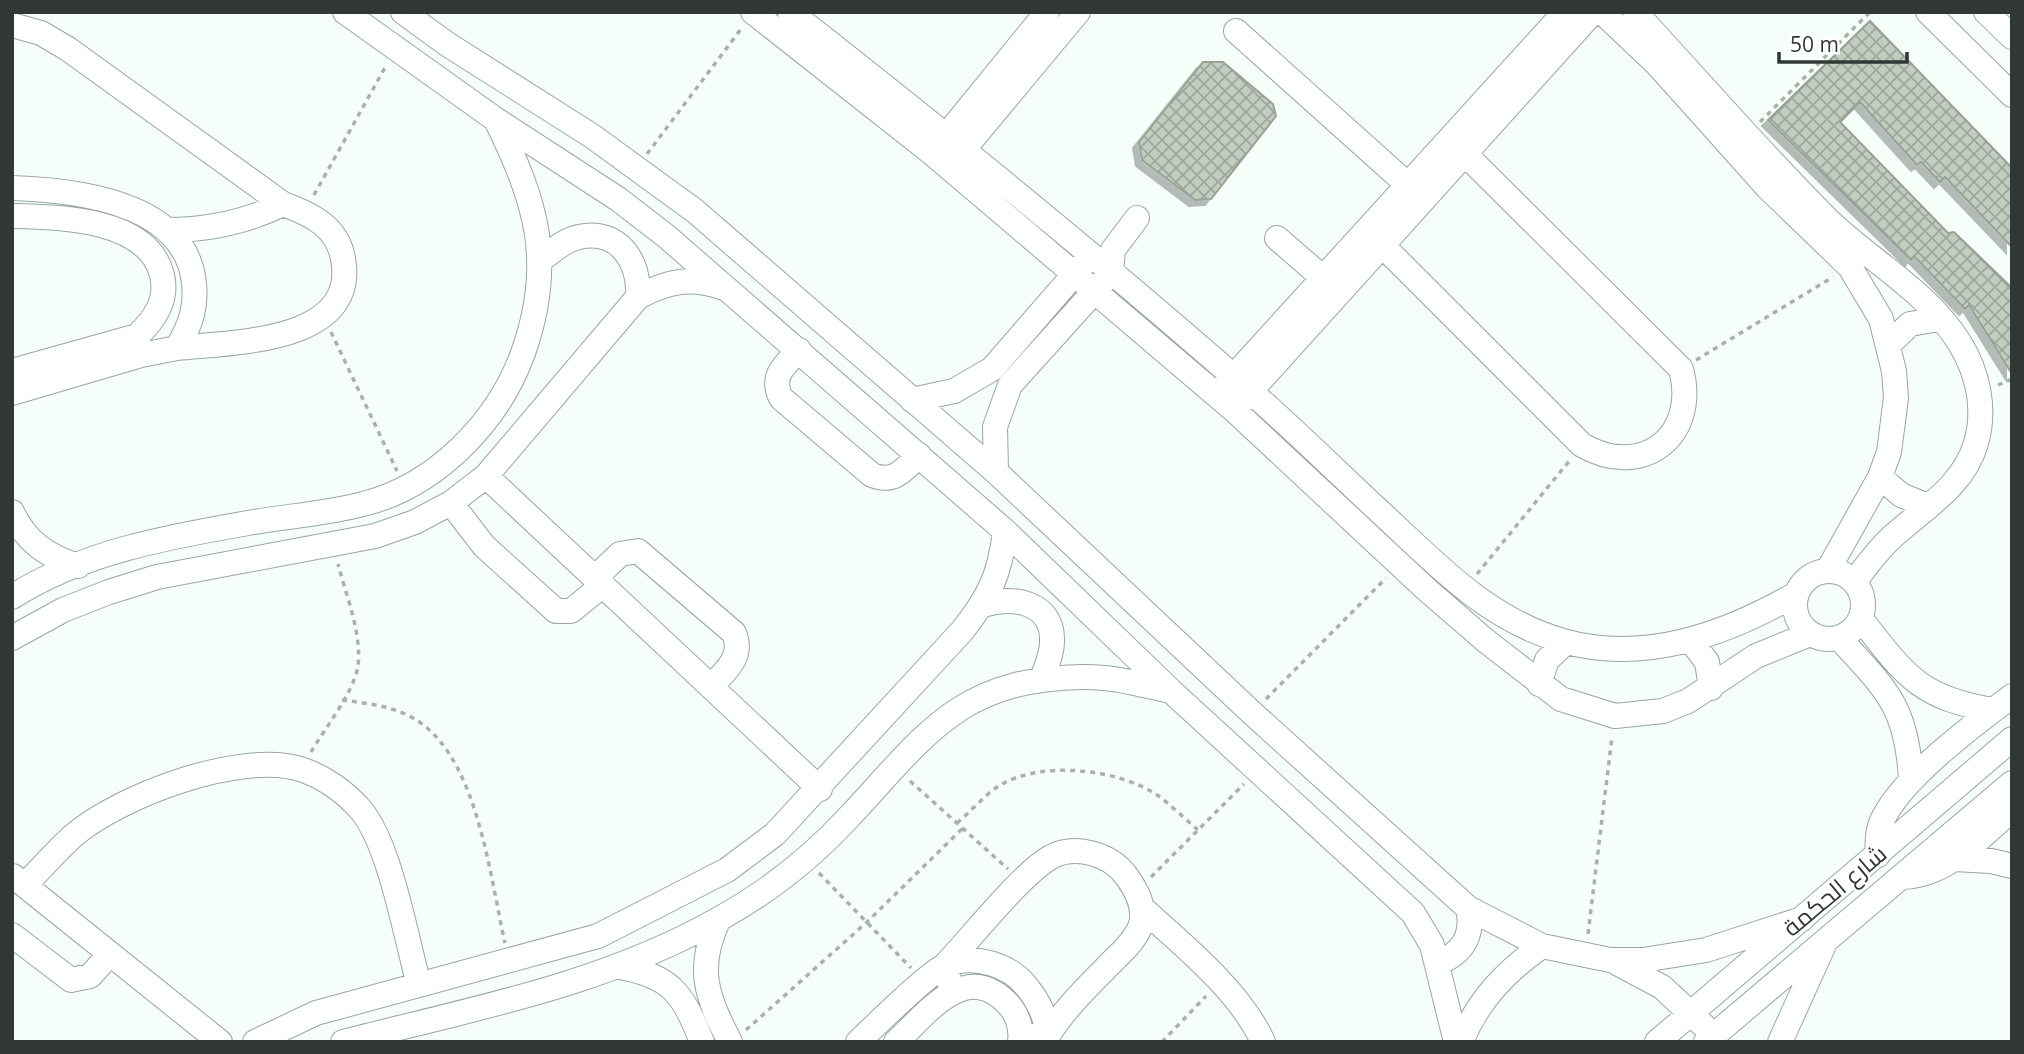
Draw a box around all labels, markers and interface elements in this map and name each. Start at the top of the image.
scale bar [1779,21,1907,65]
text: 50 m [1790,30,1839,58]
street label: شارع الحكمة [1775,837,1894,944]

